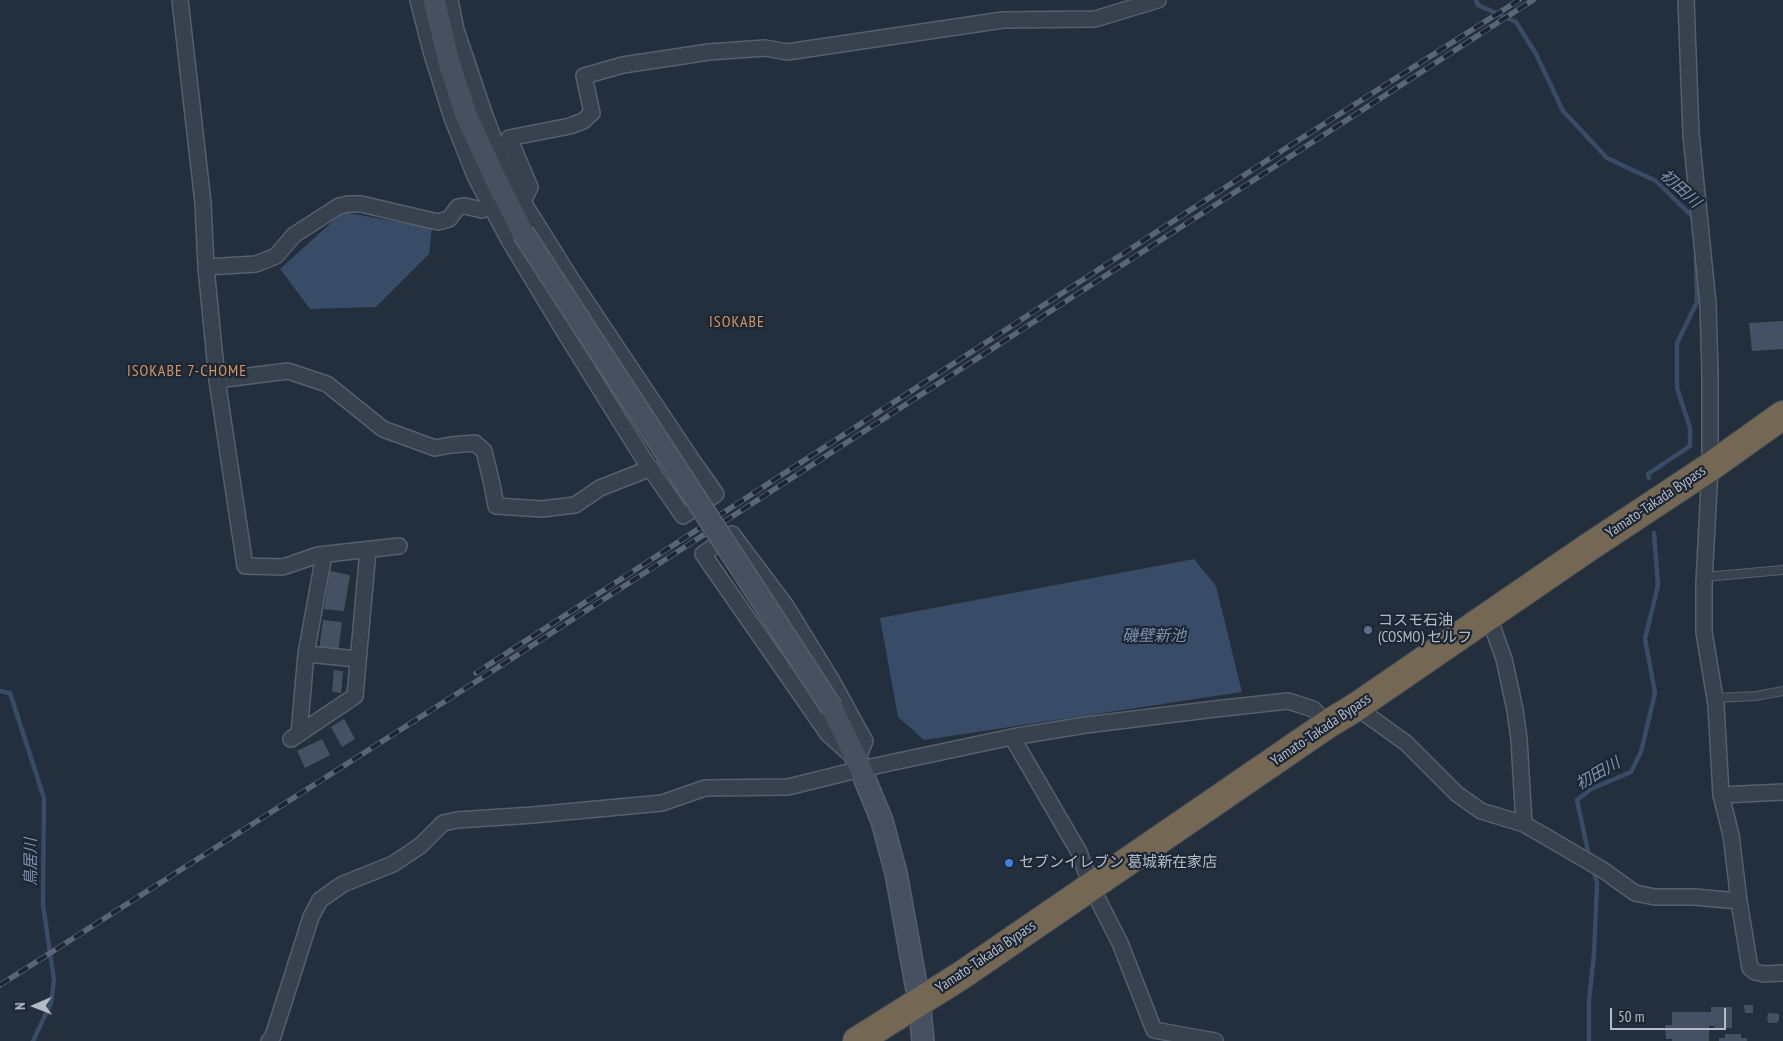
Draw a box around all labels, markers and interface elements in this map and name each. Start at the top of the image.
water label: 初田川 [1656,166,1704,212]
district label: ISOKABE [708,312,766,332]
district label: ISOKABE 7-CHOME [125,361,249,381]
street label: Yamato-Takada Bypass [1603,462,1709,542]
place label: コスモ石油 (COSMO) セルフ [1378,612,1472,647]
marker: コスモ石油 (COSMO) セルフ [1362,624,1374,636]
water label: 磯壁新池 [1122,626,1186,646]
street label: Yamato-Takada Bypass [1268,690,1374,770]
water label: 初田川 [1572,754,1624,794]
water label: 鳥居川 [21,838,41,886]
place label: セブンイレブン 葛城新在家店 [1019,854,1217,872]
marker: セブンイレブン 葛城新在家店 [1003,857,1015,869]
street label: Yamato-Takada Bypass [933,917,1039,997]
north arrow [10,981,60,1031]
scale bar [1613,998,1729,1030]
text: N [11,1002,29,1010]
text: 50 m [1618,1007,1644,1026]

